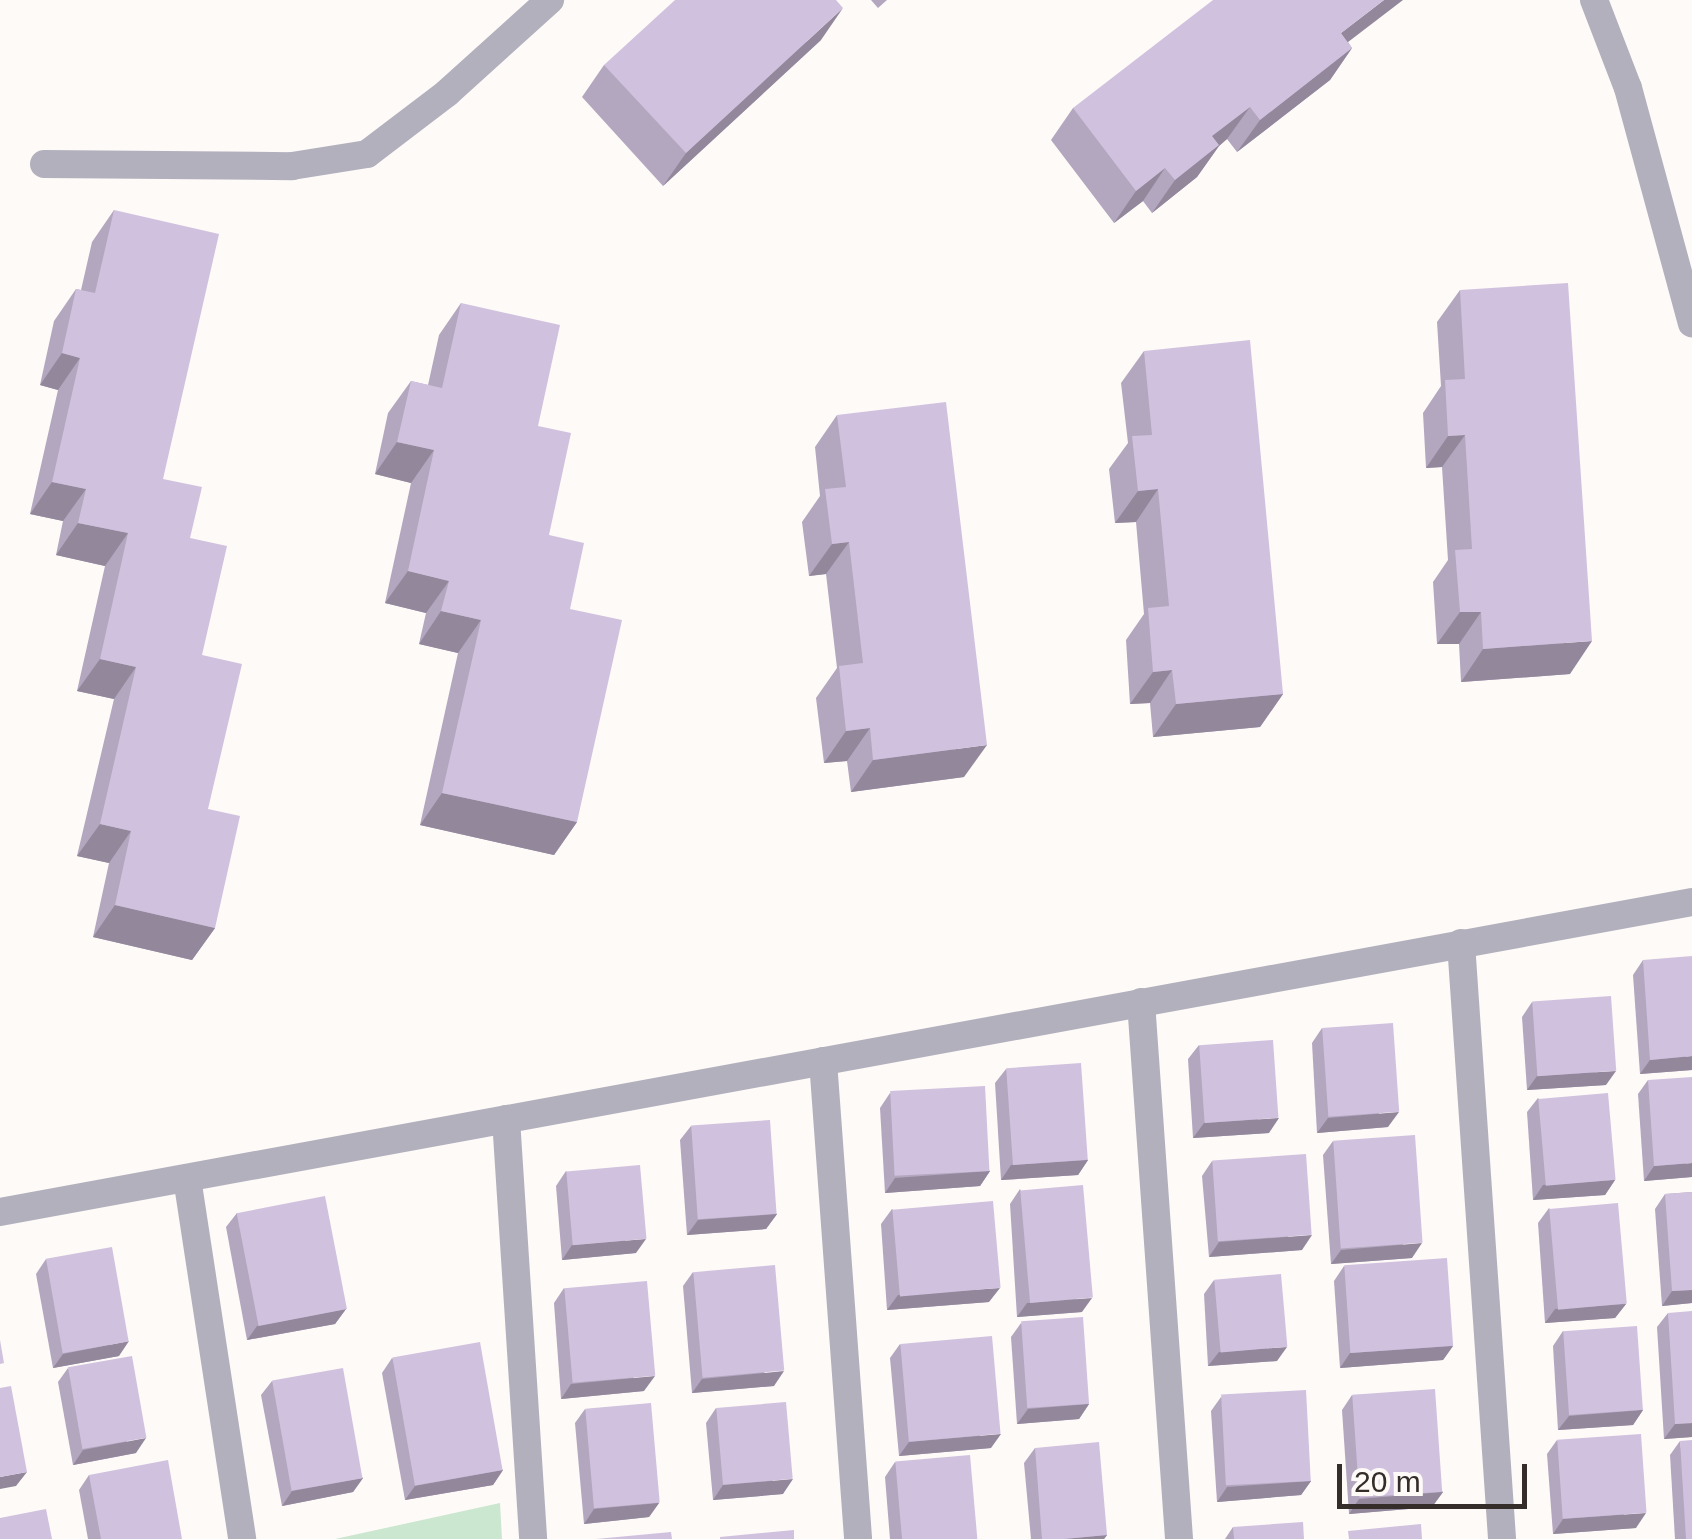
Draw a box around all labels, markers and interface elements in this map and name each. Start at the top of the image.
scale bar [1342,1444,1532,1506]
text: 20 m [1354,1465,1421,1498]

